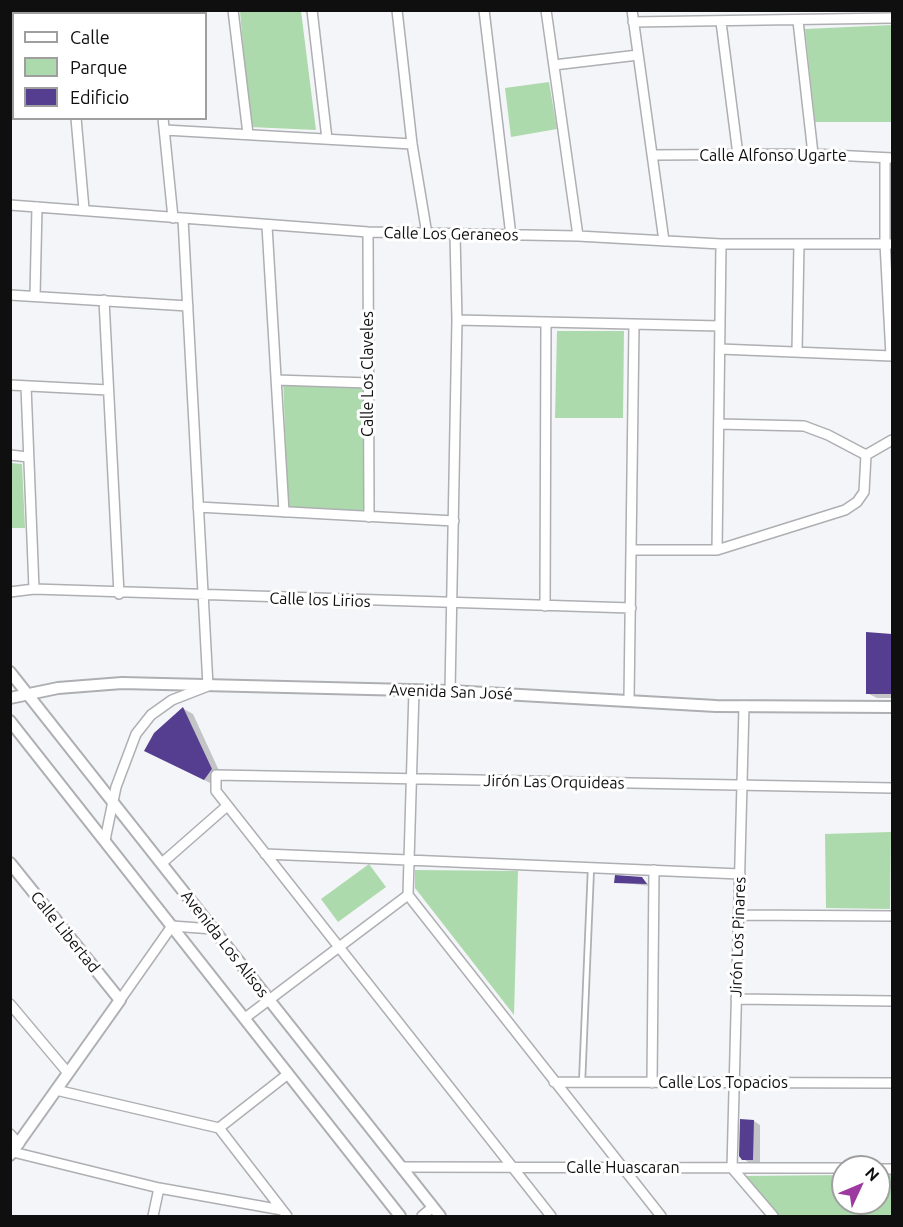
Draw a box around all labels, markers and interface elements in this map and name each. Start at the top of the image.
legend [12,12,207,120]
text: Calle [70,27,110,47]
text: Parque [70,57,127,77]
text: Edificio [70,87,129,107]
street label: Calle Alfonso Ugarte [699,146,847,166]
street label: Calle Los Geraneos [383,223,519,245]
street label: Calle Los Claveles [358,311,378,437]
street label: Calle los Lirios [269,589,371,611]
street label: Avenida San José [389,680,513,704]
street label: Jirón Las Orquideas [483,771,625,793]
street label: Jirón Los Pinares [726,876,750,998]
street label: Calle Libertad [26,887,104,977]
street label: Avenida Los Alisos [177,887,273,1001]
street label: Calle Los Topacios [658,1073,788,1093]
north arrow [831,1155,891,1215]
street label: Calle Huascaran [566,1158,680,1178]
text: N [862,1163,883,1184]

